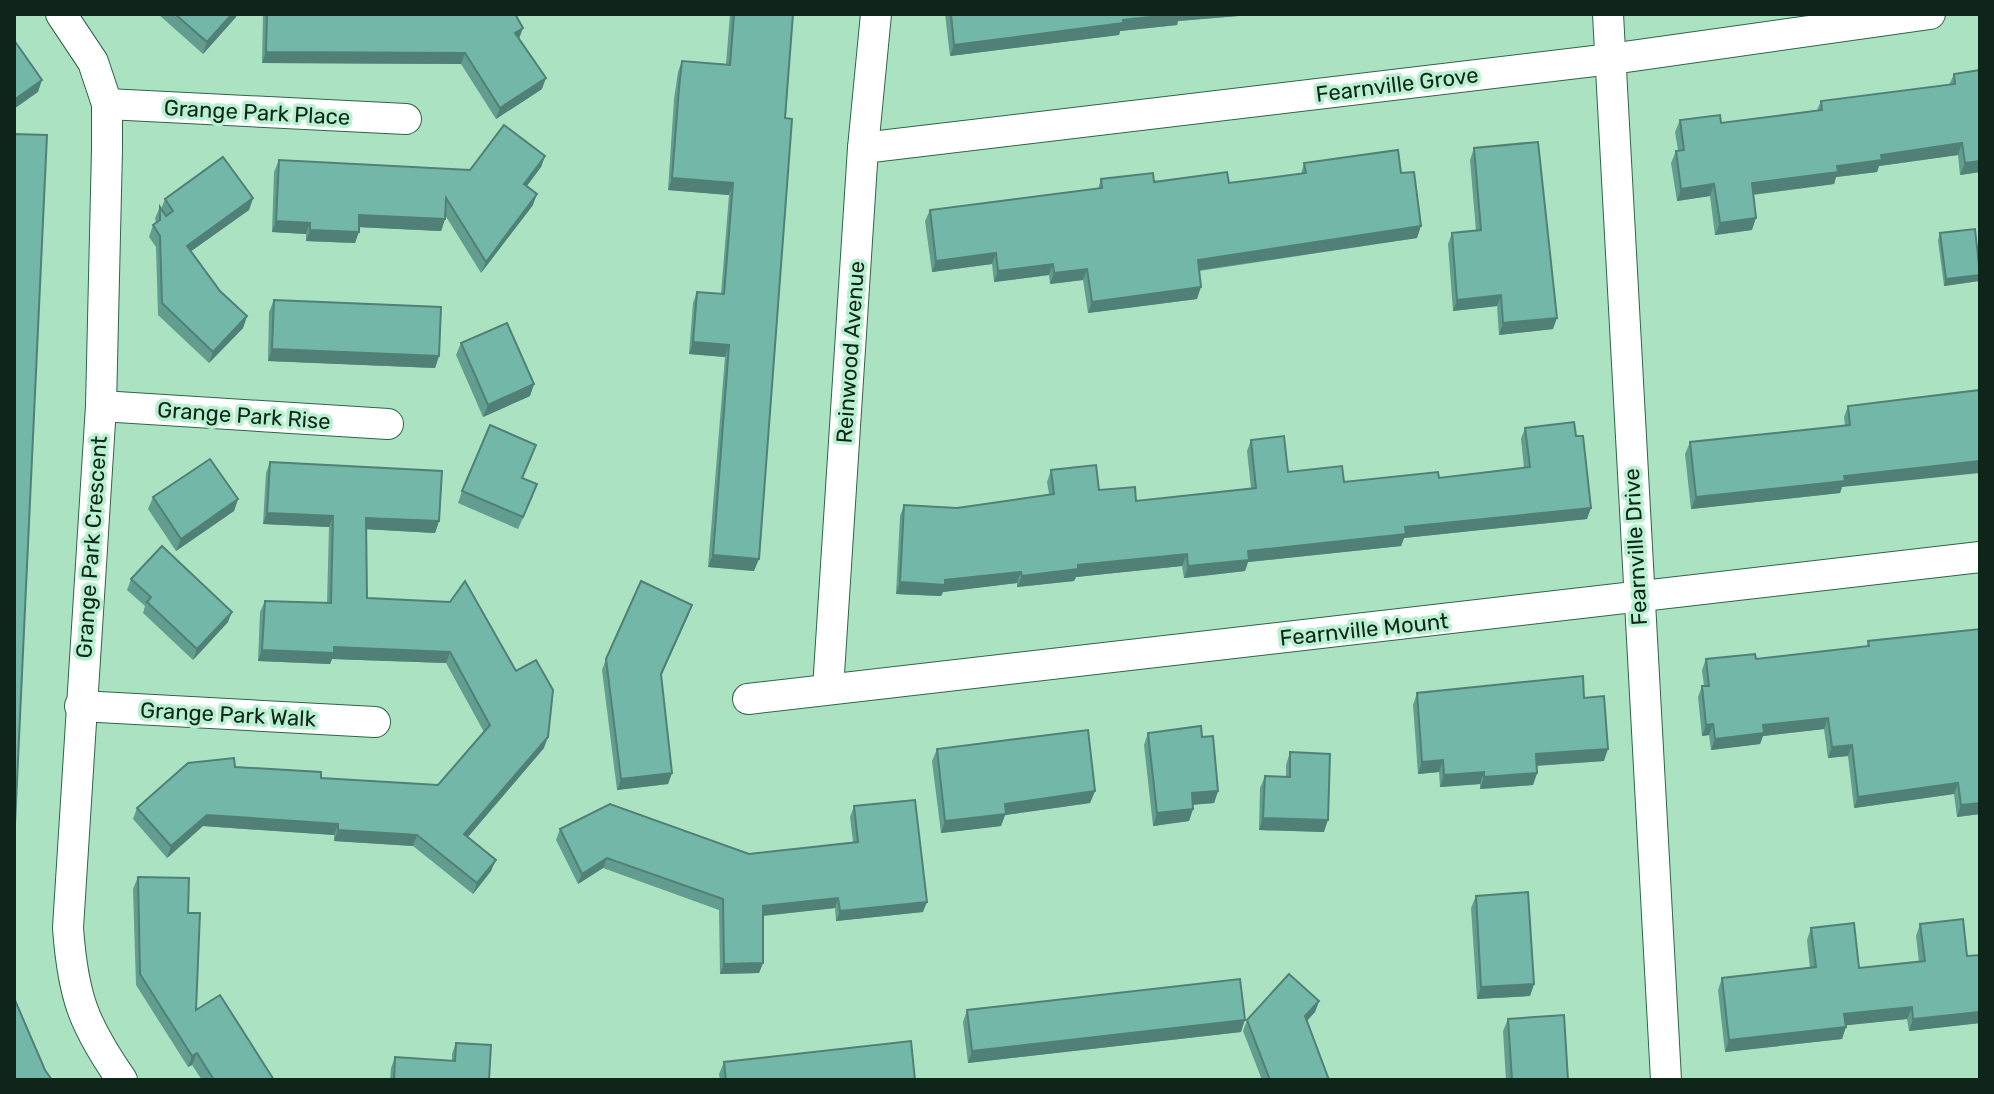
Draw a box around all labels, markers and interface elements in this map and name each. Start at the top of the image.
street label: Fearnville Grove [1314,61,1480,108]
street label: Grange Park Place [163,94,351,131]
street label: Reinwood Avenue [831,260,870,444]
street label: Grange Park Rise [156,396,332,435]
street label: Grange Park Crescent [70,434,113,659]
street label: Fearnville Drive [1618,468,1653,626]
street label: Fearnville Mount [1278,607,1450,652]
street label: Grange Park Walk [139,696,317,733]

